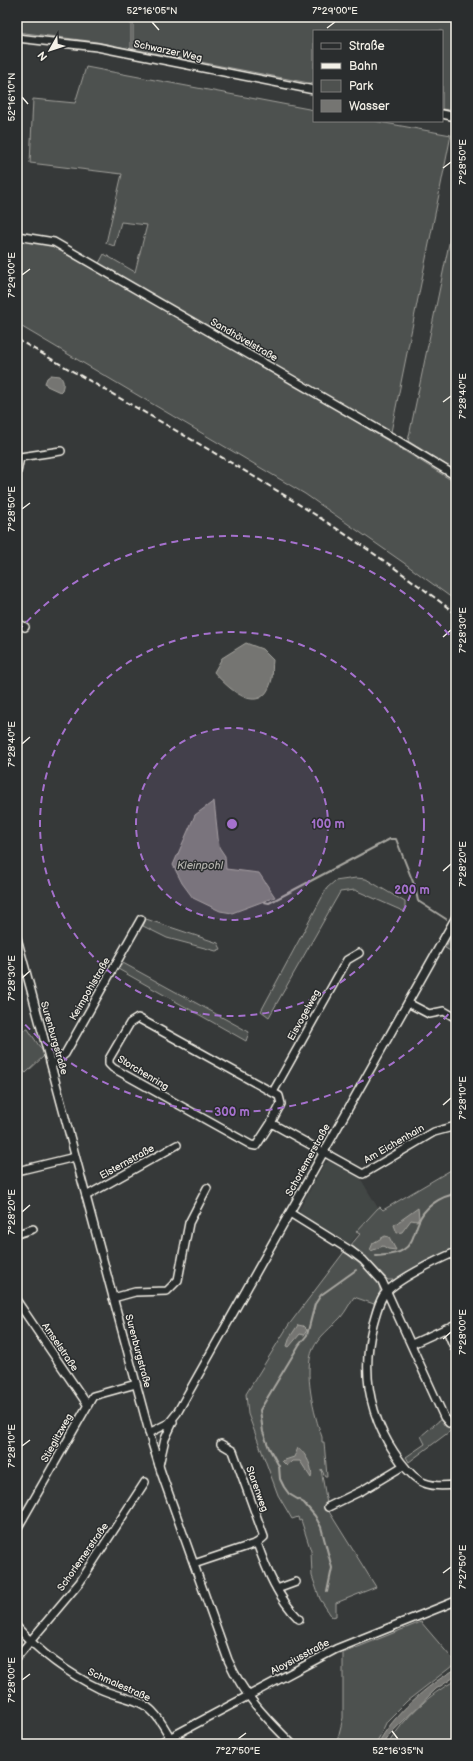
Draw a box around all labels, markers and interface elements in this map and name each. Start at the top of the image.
text: 52°16'05"N [127,5,178,17]
text: 7°29'00"E [312,5,358,17]
north arrow [30,30,70,70]
legend [313,30,443,122]
street label: Schwarzer Weg [133,38,204,64]
text: Straße [349,39,385,54]
text: N [35,49,50,63]
text: Bahn [349,59,378,74]
text: 52°16'10"N [6,72,18,122]
text: Park [349,79,373,94]
text: Wasser [349,99,390,114]
text: 7°28'50"E [457,139,469,185]
text: 7°29'00"E [6,252,18,298]
street label: Sandhövelstraße [208,316,280,364]
text: 7°28'40"E [457,373,469,419]
text: 7°28'50"E [6,486,18,532]
text: 7°28'30"E [457,607,469,653]
text: 7°28'40"E [6,721,18,767]
centre of rings [225,817,239,831]
text: 100 m [311,817,345,832]
text: 7°28'20"E [457,841,469,887]
water label: Kleinpohl [177,859,223,872]
text: 200 m [394,883,430,898]
text: 7°28'30"E [6,955,18,1001]
street label: Keimpohlstraße [67,955,113,1023]
street label: Eisvogelweg [285,987,323,1043]
street label: Surenburgstraße [38,1000,70,1076]
street label: Storchenring [115,1053,171,1093]
text: 7°28'10"E [457,1076,469,1120]
text: 300 m [214,1105,250,1120]
street label: Schorlemerstraße [283,1122,333,1198]
street label: Am Eichenhain [362,1122,427,1166]
street label: Elsternstraße [98,1142,156,1182]
text: 7°28'20"E [6,1189,18,1235]
text: 7°28'00"E [457,1309,469,1355]
street label: Surenburgstraße [122,1313,154,1389]
street label: Amselstraße [39,1320,81,1374]
street label: Stieglitzweg [39,1411,75,1464]
text: 7°28'10"E [6,1424,18,1468]
street label: Starenweg [243,1465,271,1514]
street label: Schorlemerstraße [55,1520,111,1593]
text: 7°27'50"E [457,1544,469,1589]
street label: Aloysiusstraße [269,1636,331,1677]
text: 7°28'00"E [6,1657,18,1703]
street label: Schmalestraße [86,1666,152,1704]
text: 7°27'50"E [216,1745,261,1757]
text: 52°16'35"N [372,1745,424,1757]

